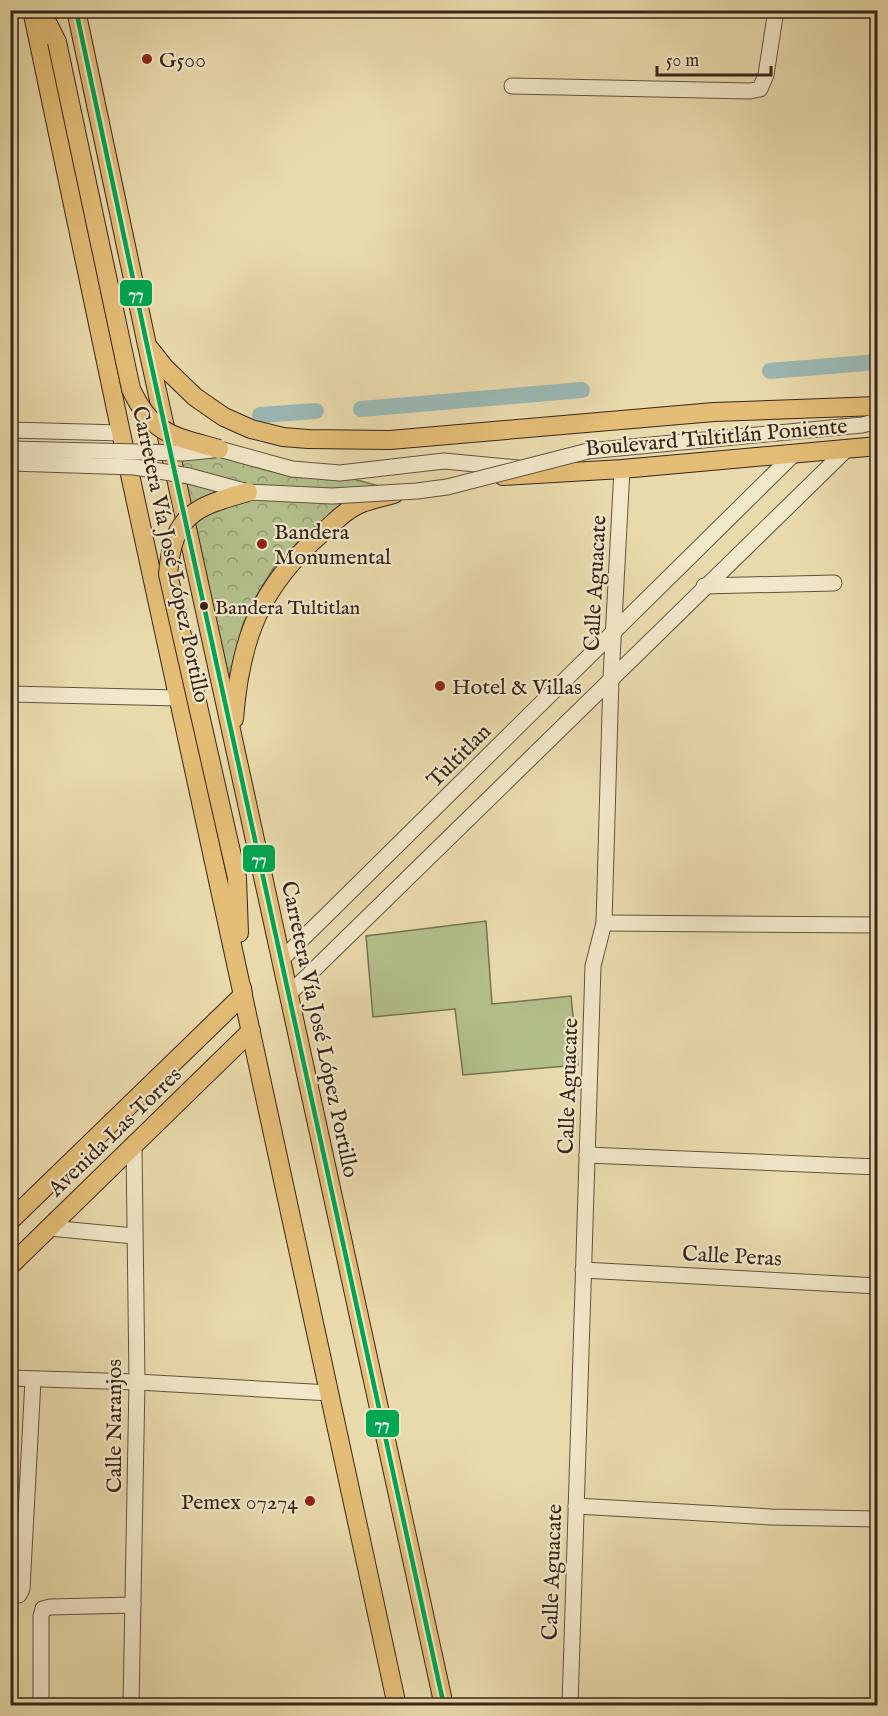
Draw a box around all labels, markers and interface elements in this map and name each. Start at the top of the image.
scale bar [657,39,771,77]
place label: G500 [159,47,206,75]
text: 50 m [666,50,699,73]
marker: G500 [140,52,154,66]
line badge: 77 [119,279,153,307]
text: 77 [129,285,143,305]
street label: Carretera Vía José López Portillo [125,404,215,705]
street label: Boulevard Tultitlán Poniente [584,413,848,463]
street label: Calle Aguacate [578,514,614,652]
place label: Bandera Monumental [274,519,391,572]
marker: Bandera Monumental [255,537,269,551]
place label: Bandera Tultitlan [215,596,361,621]
marker: Bandera Tultitlan [198,600,210,612]
place label: Hotel & Villas [452,674,582,702]
marker: Hotel & Villas [433,679,447,693]
street label: Tultitlan [421,718,498,795]
line badge: 77 [242,844,276,873]
text: 77 [252,850,266,870]
street label: Carretera Vía José López Portillo [274,879,364,1180]
street label: Calle Aguacate [553,1017,585,1155]
street label: Avenida Las Torres [42,1062,188,1204]
street label: Calle Peras [681,1240,783,1274]
street label: Calle Naranjos [101,1359,129,1493]
line badge: 77 [365,1409,400,1438]
text: 77 [375,1415,389,1435]
place label: Pemex 07274 [181,1489,298,1517]
marker: Pemex 07274 [303,1494,317,1508]
street label: Calle Aguacate [537,1503,569,1641]

